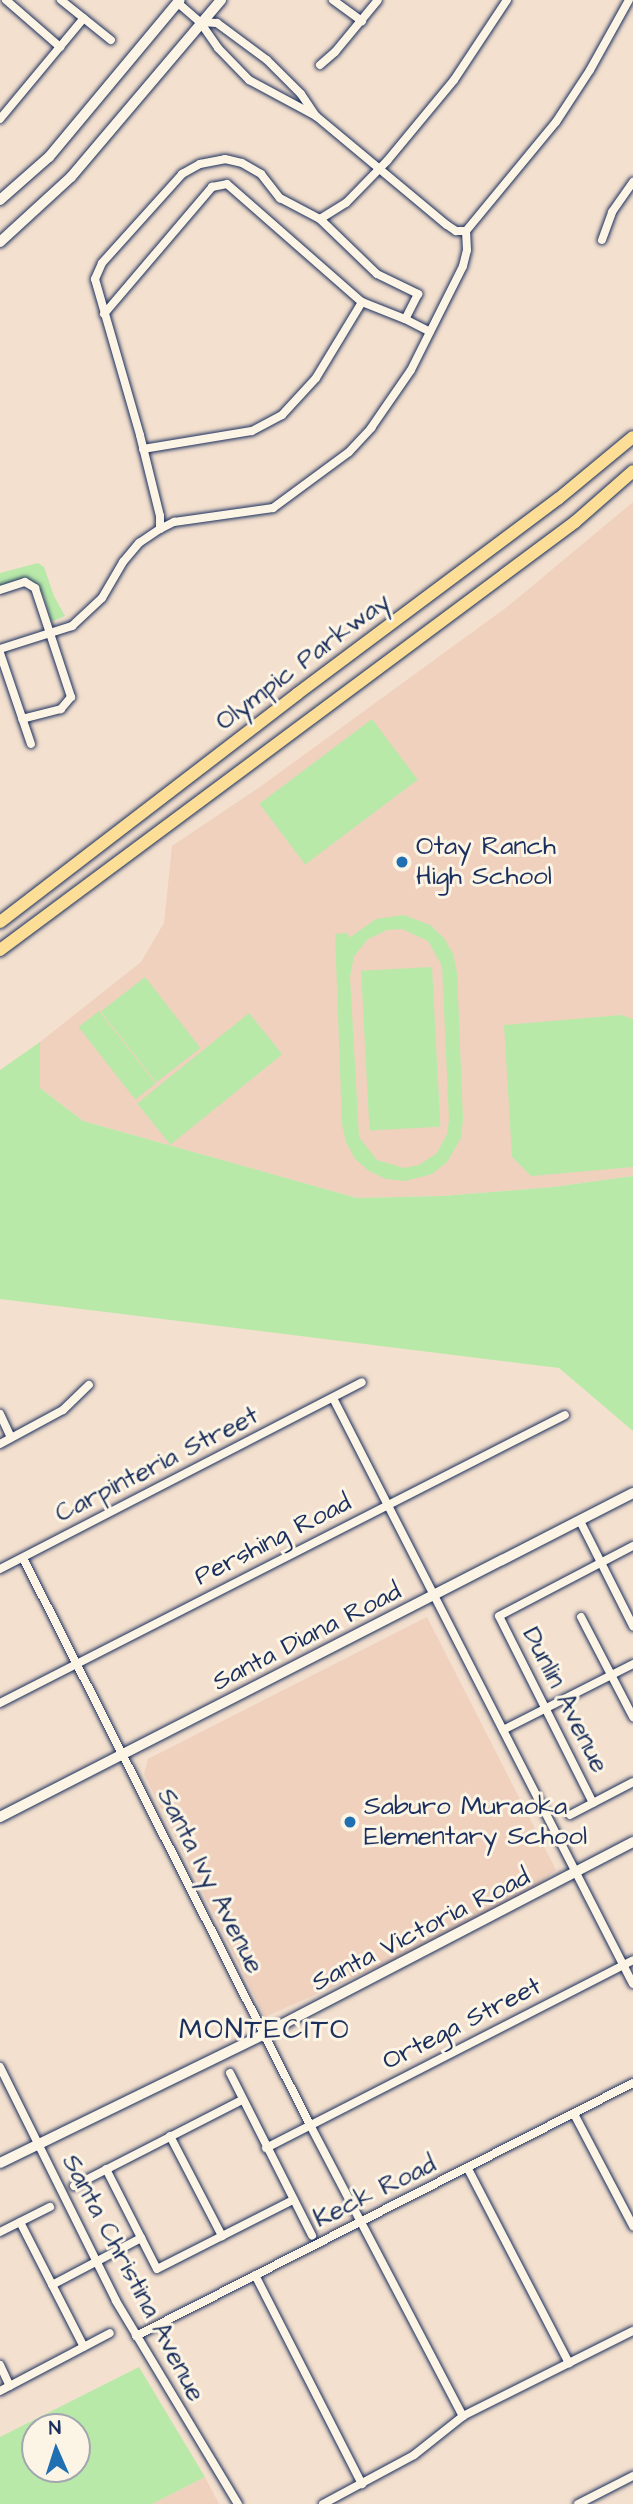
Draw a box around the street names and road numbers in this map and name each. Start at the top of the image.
street label: Olympic Parkway [210,586,396,738]
street label: Carpinteria Street [50,1400,264,1530]
street label: Pershing Road [190,1487,356,1593]
street label: Santa Diana Road [207,1576,407,1698]
street label: Dunlin Avenue [515,1622,615,1778]
street label: Santa Ivy Avenue [150,1783,270,1979]
street label: Santa Victoria Road [307,1861,535,1999]
street label: Ortega Street [378,1971,546,2077]
street label: Santa Christina Avenue [55,2149,211,2407]
street label: Keck Road [309,2149,441,2235]

